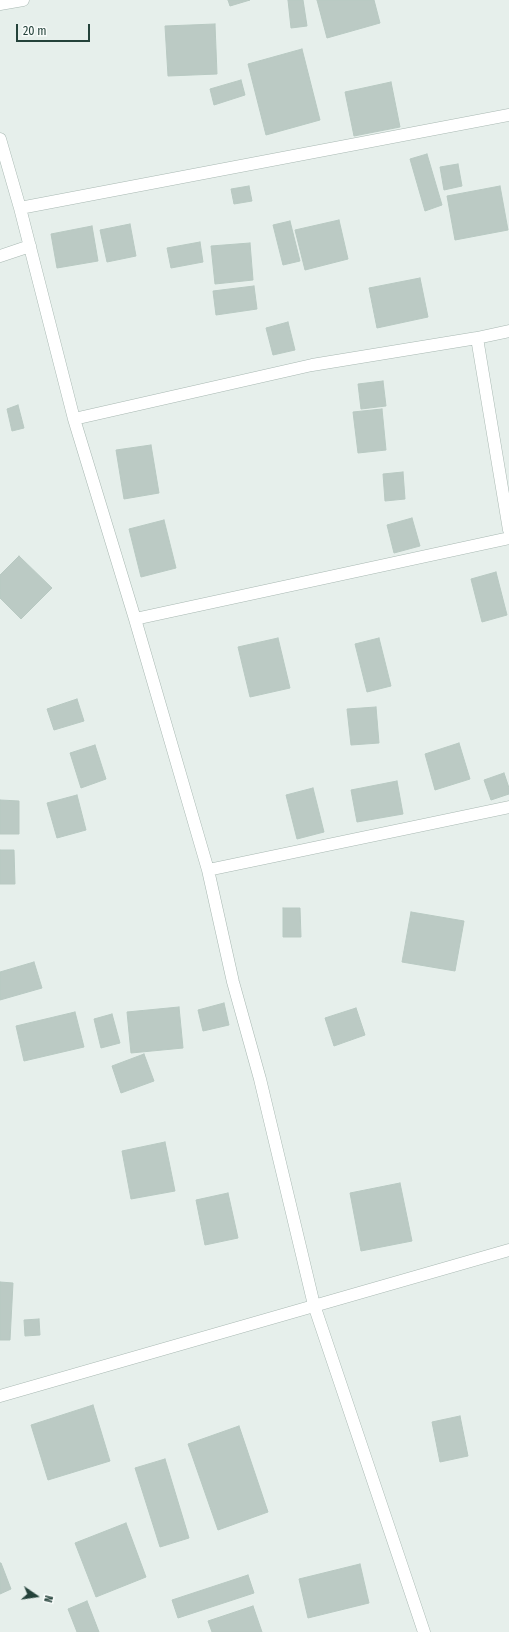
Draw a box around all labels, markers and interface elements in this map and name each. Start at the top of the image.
scale bar [18,16,92,42]
text: 20 m [23,24,47,38]
north arrow [16,1576,56,1616]
text: N [41,1594,55,1603]

